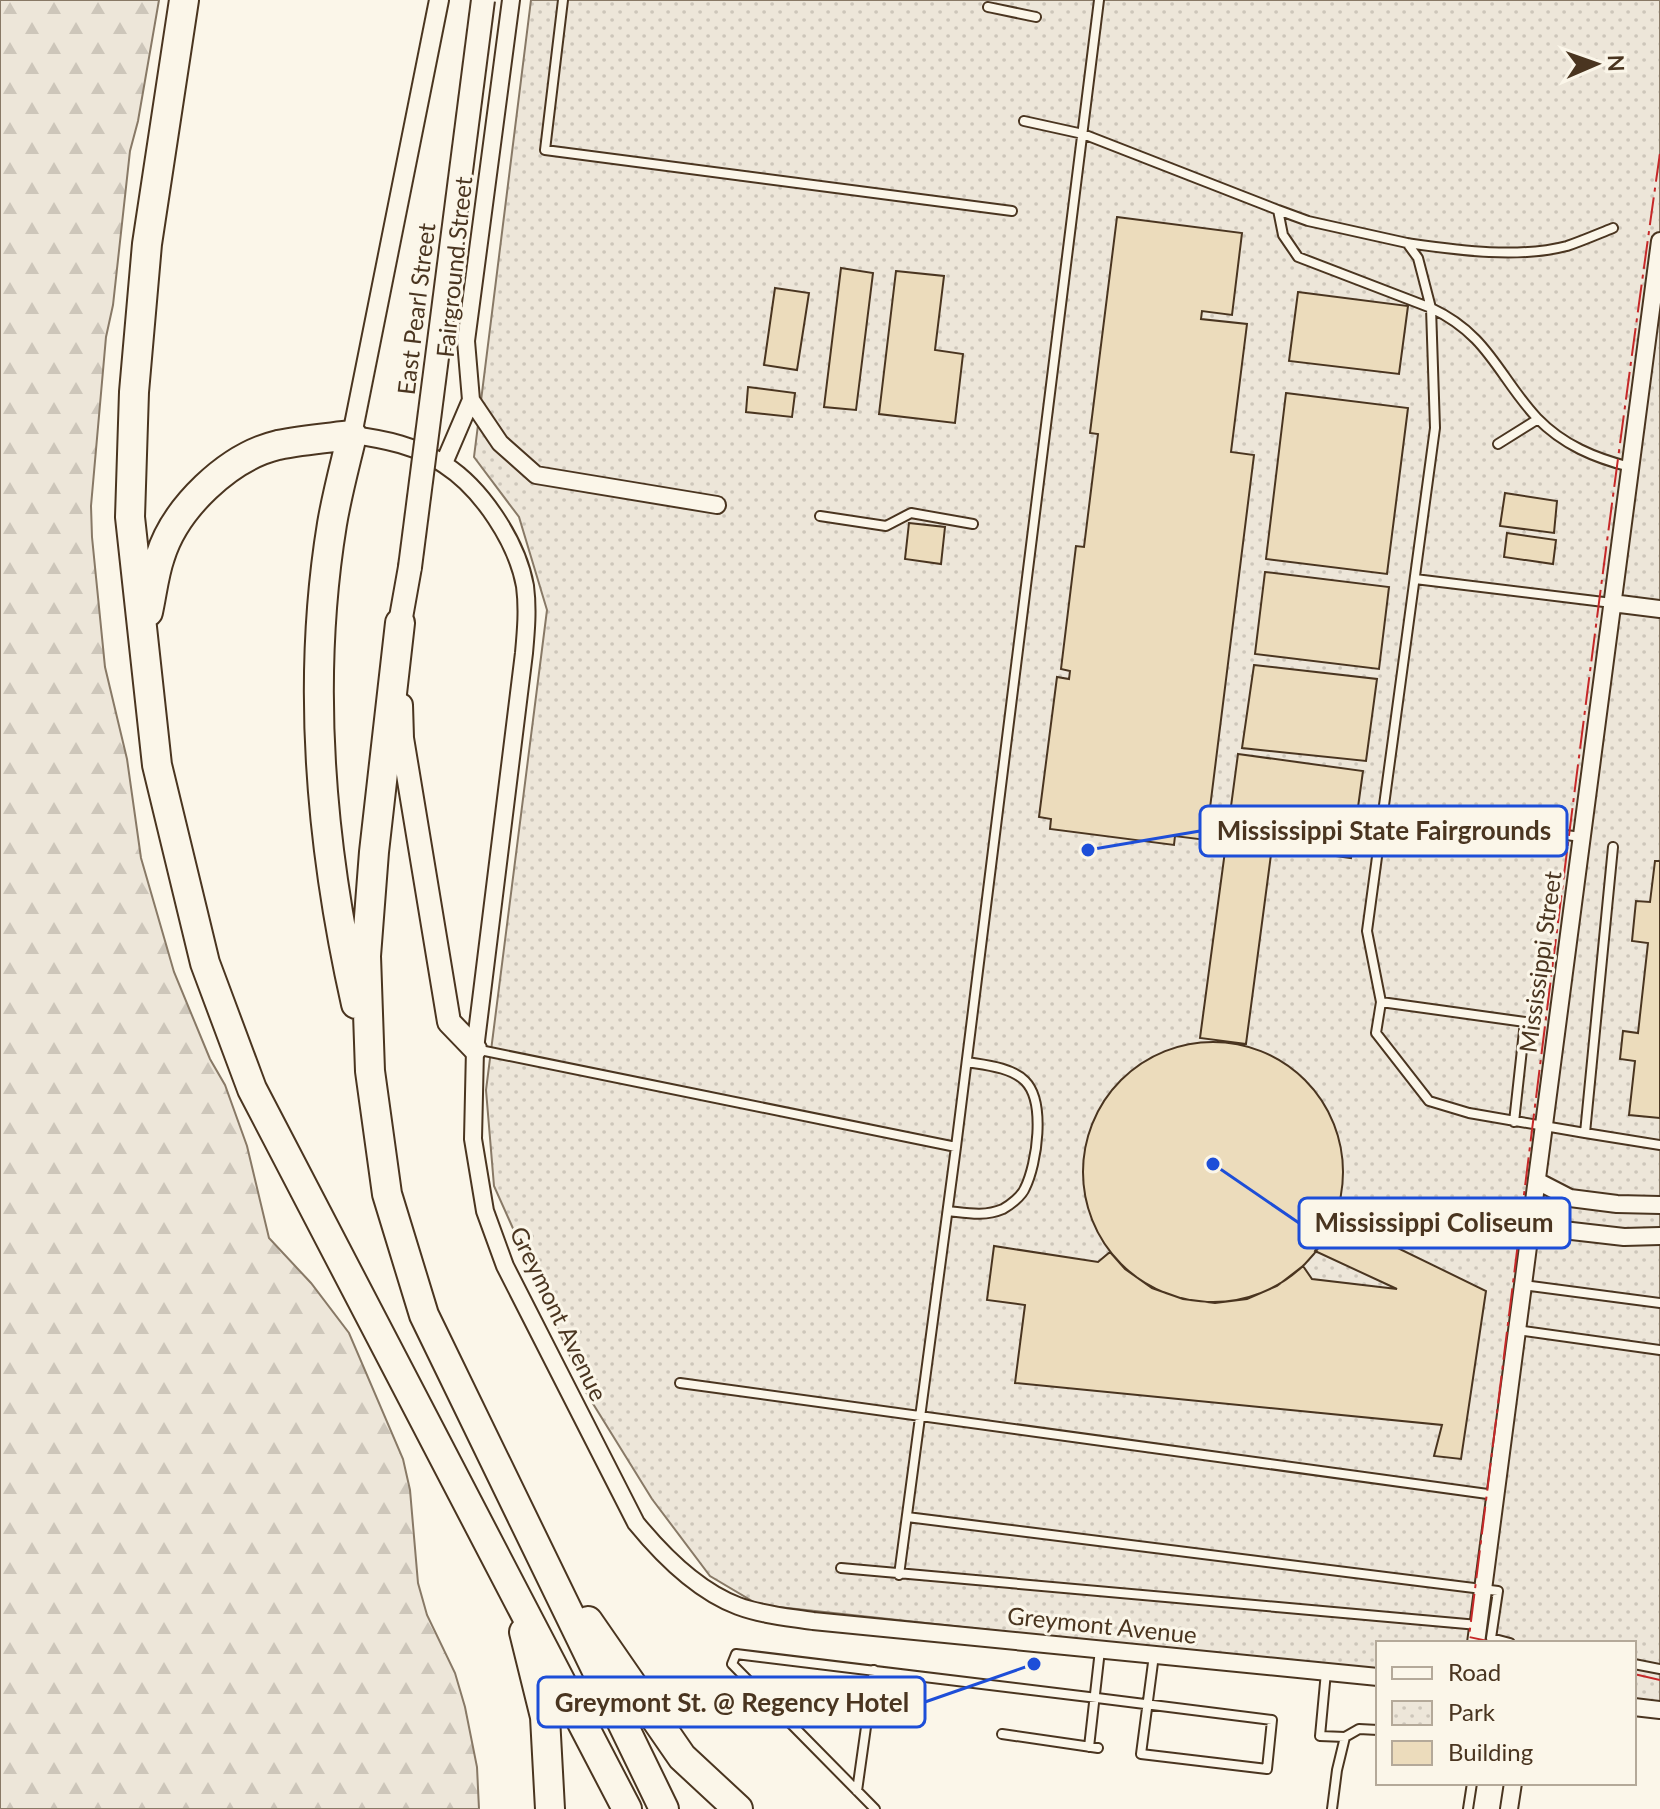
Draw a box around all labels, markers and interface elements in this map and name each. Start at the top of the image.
north arrow [1556,24,1636,104]
text: N [1603,54,1630,72]
street label: Fairground Street [430,174,477,359]
street label: East Pearl Street [391,221,440,396]
callout: Mississippi State Fairgrounds [1200,806,1567,856]
text: Mississippi State Fairgrounds [1217,814,1551,846]
street label: Mississippi Street [1512,869,1567,1054]
callout: Mississippi Coliseum [1299,1198,1570,1248]
text: Mississippi Coliseum [1314,1206,1554,1238]
street label: Greymont Avenue [505,1221,614,1405]
street label: Greymont Avenue [1006,1600,1198,1649]
legend [1376,1641,1636,1785]
text: Road [1448,1657,1501,1686]
callout: Greymont St. @ Regency Hotel [538,1677,925,1727]
text: Greymont St. @ Regency Hotel [555,1686,909,1718]
text: Park [1448,1697,1496,1726]
text: Building [1448,1737,1533,1766]

